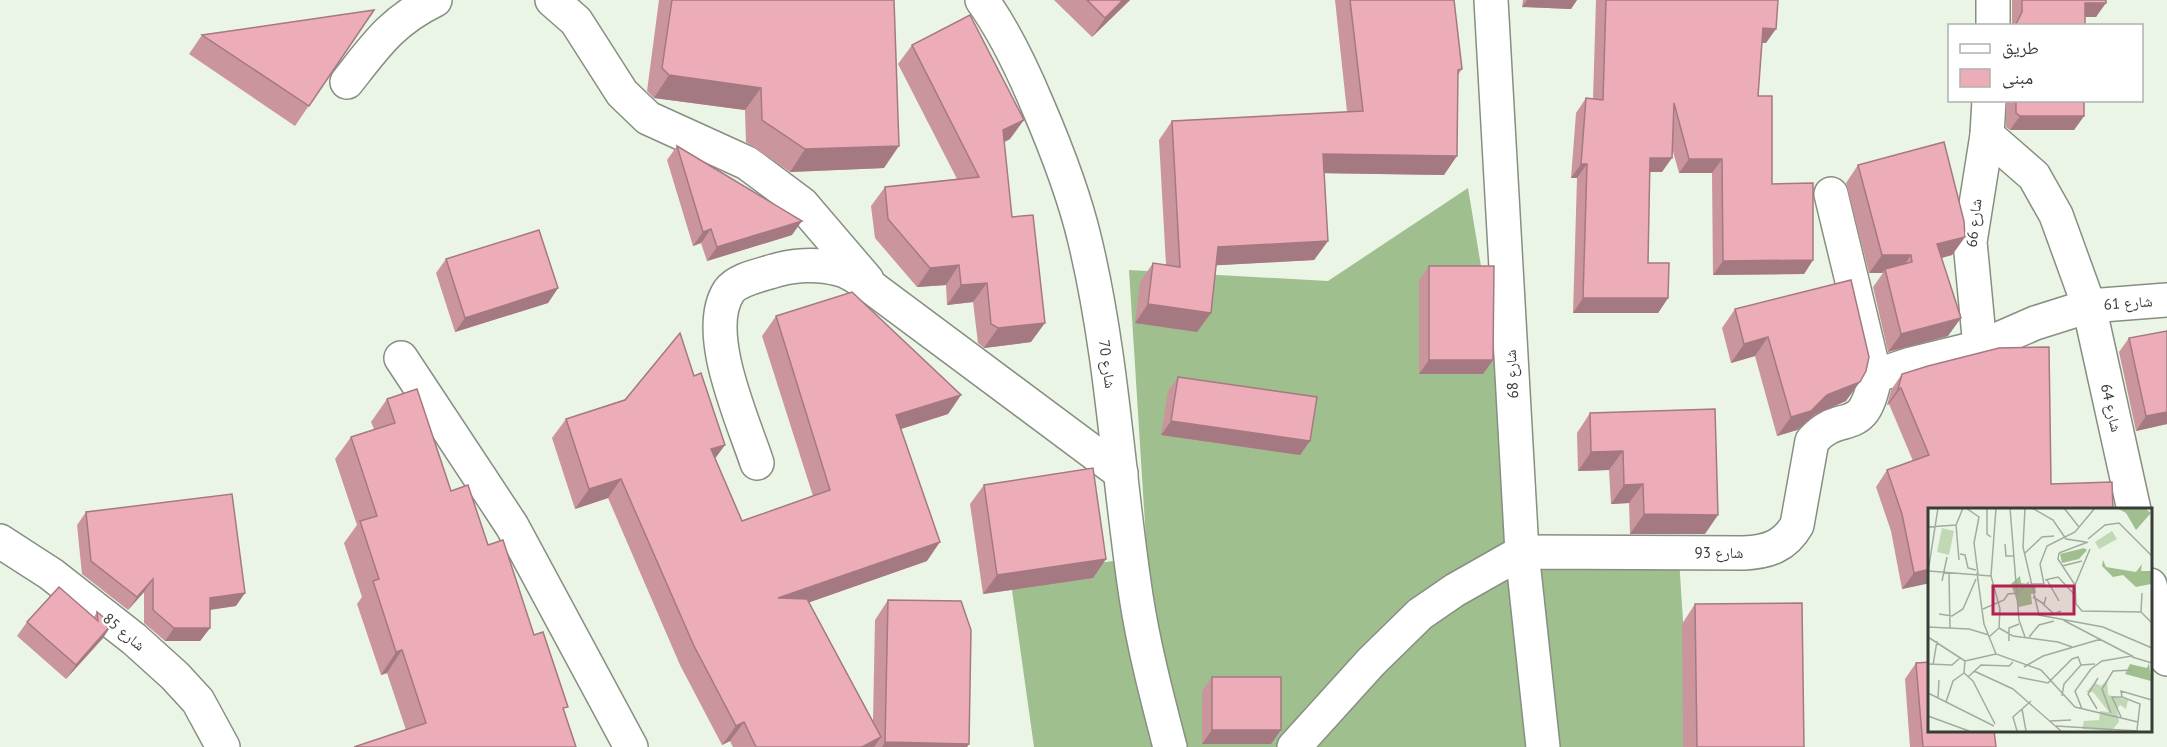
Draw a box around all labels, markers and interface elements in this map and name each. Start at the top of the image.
legend [1948,24,2143,102]
text: طريق [2002,36,2039,59]
text: مبنى [2002,66,2033,89]
street label: شارع 66 [1961,198,1987,248]
street label: شارع 61 [2103,291,2153,315]
street label: شارع 70 [1094,338,1120,390]
street label: شارع 68 [1501,349,1523,399]
street label: شارع 64 [2096,382,2126,434]
inset map [1928,508,2152,732]
street label: شارع 93 [1695,543,1744,563]
street label: شارع 85 [99,609,149,655]

